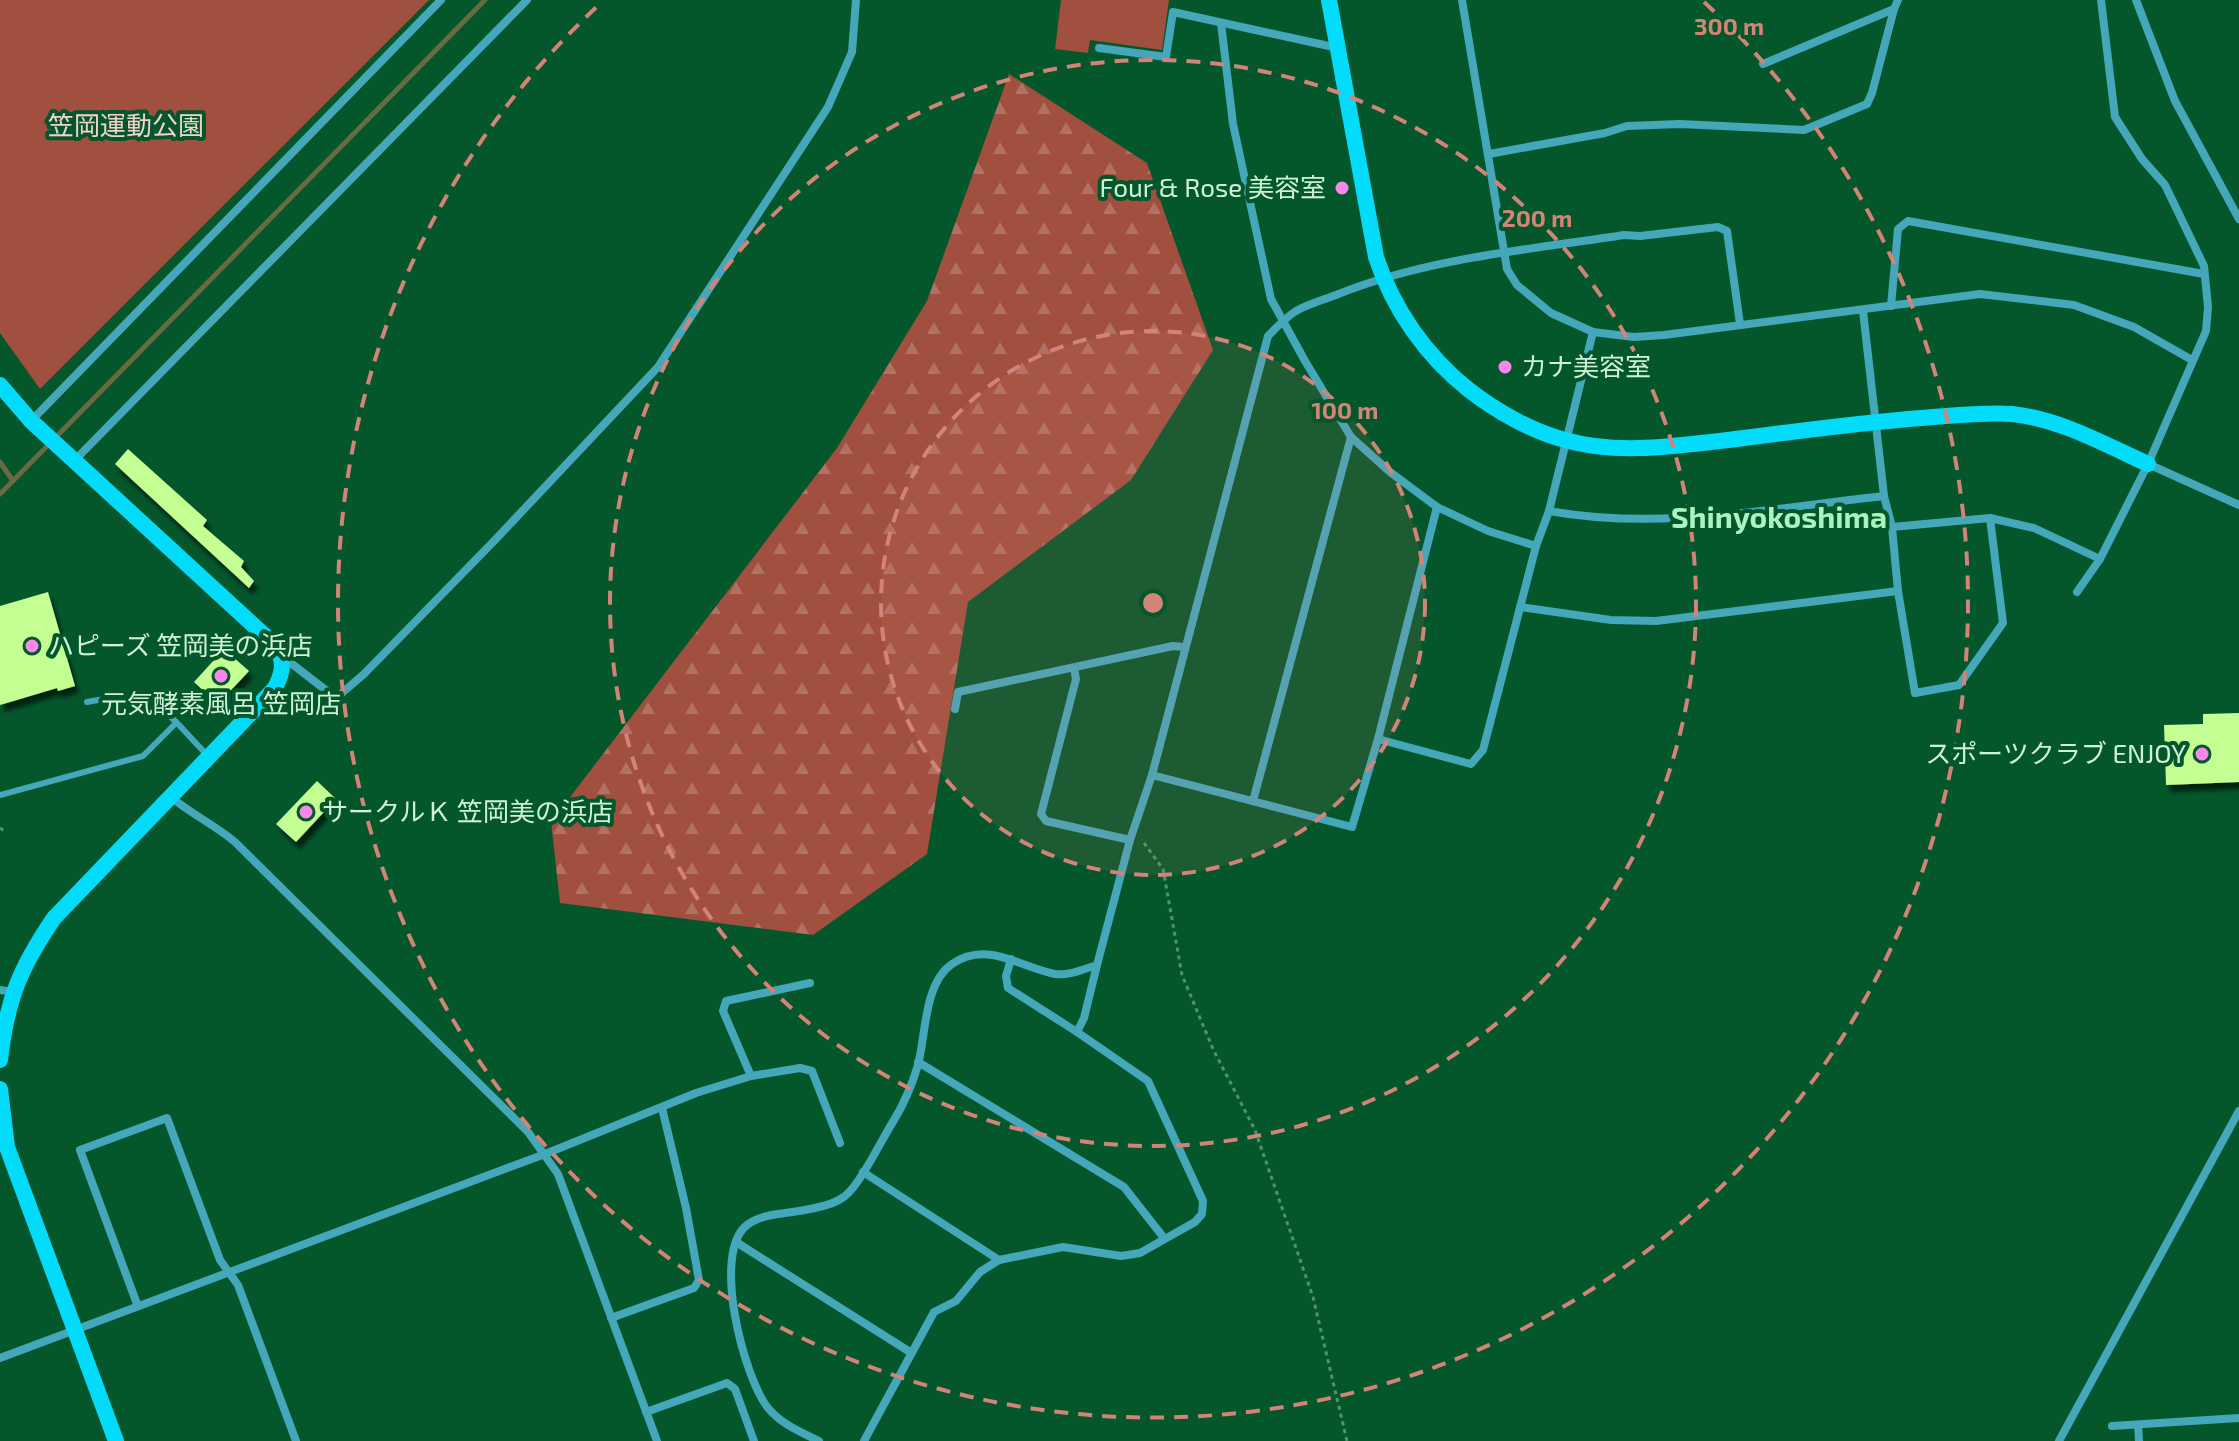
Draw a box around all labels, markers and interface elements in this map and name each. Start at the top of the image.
text: 300 m [1694,11,1764,40]
park label: 笠岡運動公園 [48,109,204,140]
place label: Four & Rose 美容室 [1100,171,1326,202]
marker: Four & Rose 美容室 [1333,179,1351,197]
text: 200 m [1502,203,1572,232]
place label: カナ美容室 [1521,350,1651,381]
marker: カナ美容室 [1496,358,1514,376]
text: 100 m [1312,395,1378,424]
district label: Shinyokoshima [1671,498,1887,535]
centre of rings [1139,589,1167,617]
place label: ハピーズ 笠岡美の浜店 [48,629,313,660]
marker: ハピーズ 笠岡美の浜店 [23,637,41,655]
marker: 元気酵素風呂 笠岡店 [212,667,230,685]
place label: 元気酵素風呂 笠岡店 [101,687,341,718]
place label: スポーツクラブ ENJOY [1925,737,2186,768]
marker: スポーツクラブ ENJOY [2193,745,2211,763]
place label: サークルＫ 笠岡美の浜店 [322,795,613,826]
marker: サークルＫ 笠岡美の浜店 [297,803,315,821]

